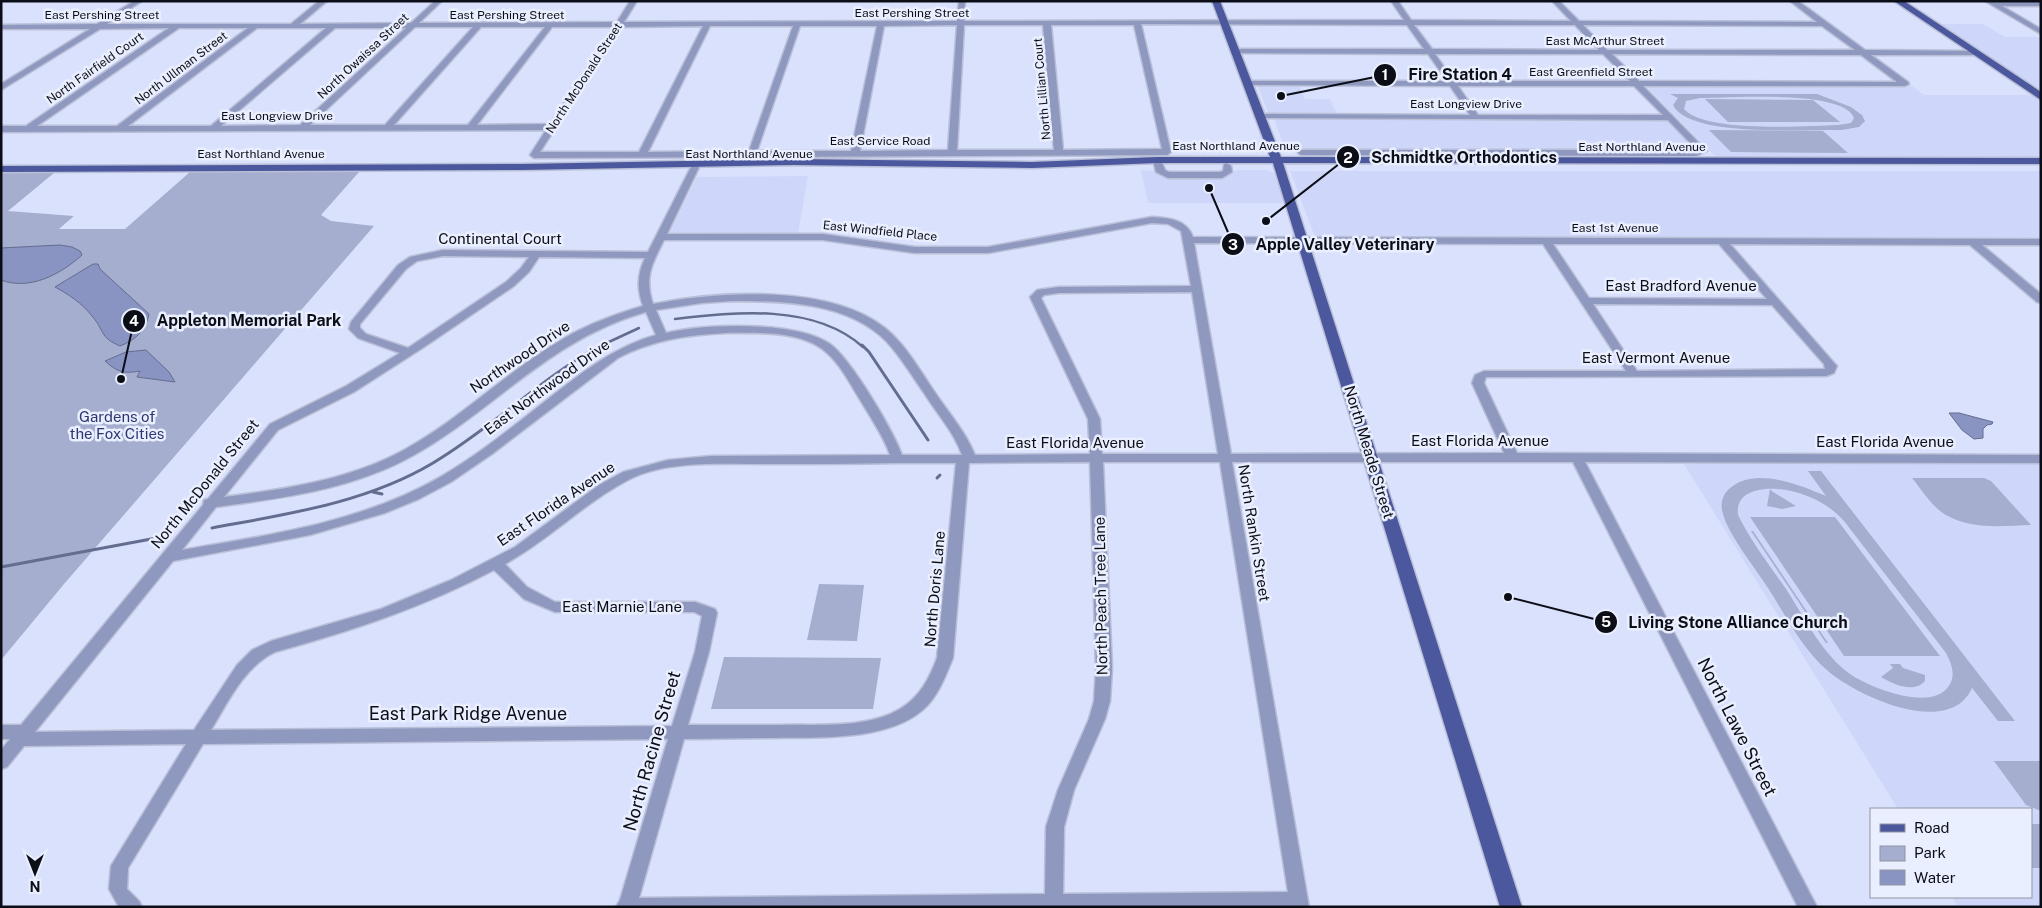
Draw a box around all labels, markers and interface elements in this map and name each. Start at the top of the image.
street label: East Pershing Street [855,6,970,20]
street label: East Pershing Street [45,8,160,22]
street label: East Pershing Street [450,8,565,22]
street label: North Owaissa Street [315,10,412,102]
street label: North McDonald Street [543,20,625,136]
street label: North Ullman Street [132,28,230,107]
street label: North Fairfield Court [44,29,146,107]
street label: East McArthur Street [1546,34,1665,48]
street label: North Lillian Court [1031,37,1053,141]
callout: Fire Station 4 [1373,59,1521,90]
text: Fire Station 4 [1408,65,1512,84]
street label: East Greenfield Street [1529,65,1653,79]
text: 1 [1382,66,1388,83]
street label: East Longview Drive [1410,97,1522,111]
street label: East Longview Drive [221,109,333,123]
street label: East Service Road [830,134,930,148]
street label: East Northland Avenue [1172,139,1300,153]
street label: East Northland Avenue [1578,140,1706,154]
callout: Schmidtke Orthodontics [1336,142,1567,173]
street label: East Northland Avenue [197,147,325,161]
street label: East Northland Avenue [685,147,813,161]
text: Schmidtke Orthodontics [1371,148,1557,167]
text: 2 [1343,149,1353,166]
street label: East Windfield Place [822,218,938,244]
street label: East 1st Avenue [1571,221,1659,235]
callout: Apple Valley Veterinary [1221,229,1445,260]
street label: Continental Court [438,230,562,247]
text: Apple Valley Veterinary [1255,235,1435,254]
text: 3 [1228,236,1238,253]
street label: East Bradford Avenue [1605,277,1757,294]
callout: Appleton Memorial Park [122,305,351,336]
text: Appleton Memorial Park [157,311,341,330]
text: 4 [129,312,139,329]
street label: Northwood Drive [467,317,573,396]
street label: East Northwood Drive [481,335,613,438]
street label: East Vermont Avenue [1582,349,1730,366]
street label: North Meade Street [1341,383,1398,521]
park label: Gardens of the Fox Cities [70,408,164,442]
street label: North McDonald Street [147,416,262,552]
street label: East Florida Avenue [1411,432,1549,449]
street label: East Florida Avenue [1816,433,1954,450]
street label: East Florida Avenue [1006,434,1144,451]
street label: East Florida Avenue [494,458,618,549]
street label: North Rankin Street [1235,463,1274,603]
street label: North Peach Tree Lane [1091,517,1110,675]
street label: North Doris Lane [921,530,948,648]
street label: East Marnie Lane [562,598,682,615]
callout: Living Stone Alliance Church [1593,607,1858,638]
text: 5 [1601,613,1611,630]
text: Living Stone Alliance Church [1628,613,1848,632]
street label: North Lawe Street [1693,654,1781,800]
street label: North Racine Street [619,668,684,833]
street label: East Park Ridge Avenue [369,703,567,724]
legend [1870,808,2032,898]
text: Road [1914,819,1950,836]
text: Park [1914,844,1946,861]
north arrow [10,848,60,898]
text: Water [1914,869,1956,886]
text: N [30,878,40,894]

